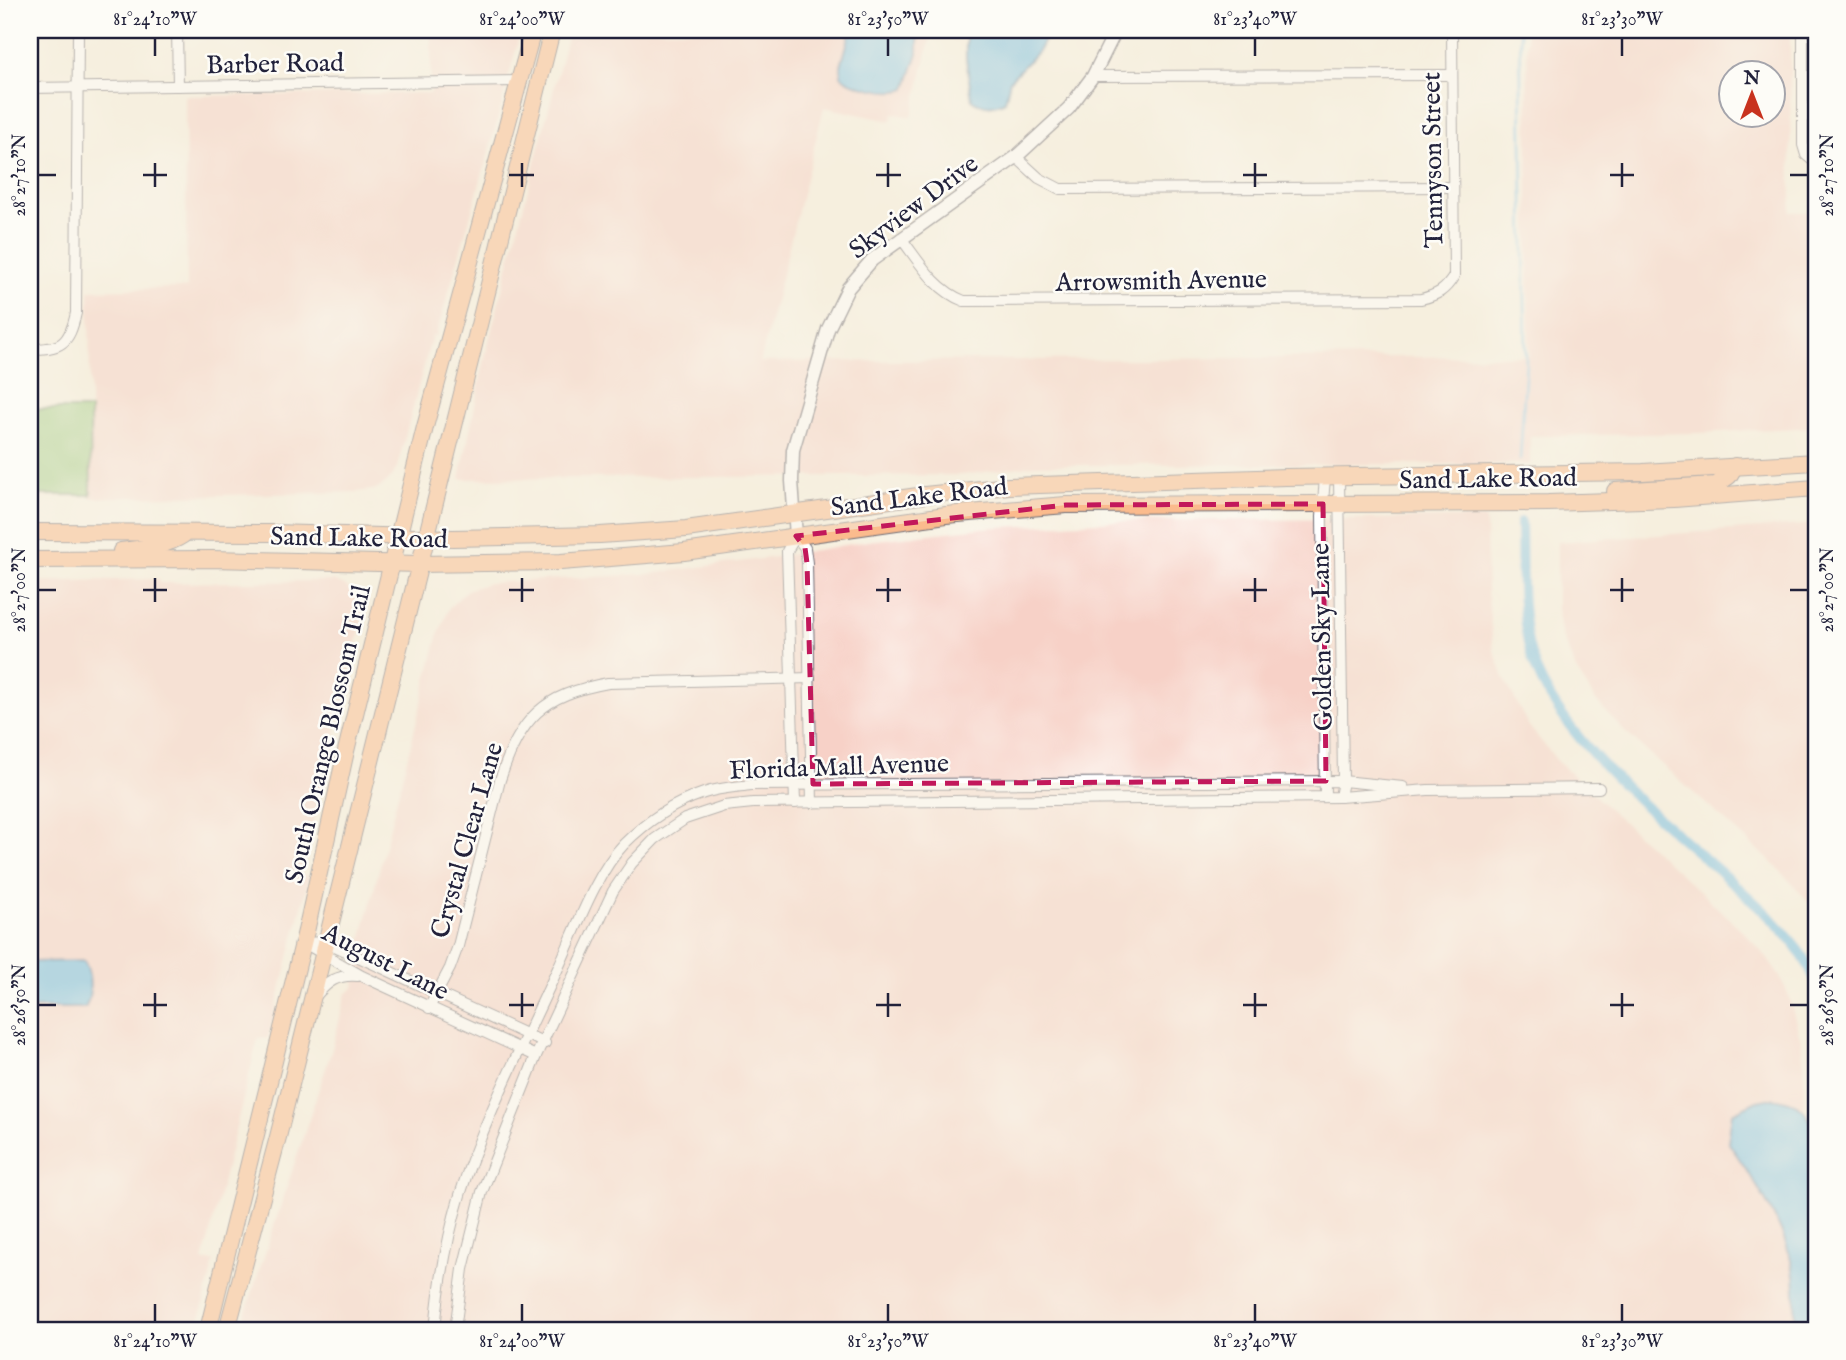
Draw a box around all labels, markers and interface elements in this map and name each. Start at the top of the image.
text: 81°24'10"W [113,9,197,32]
text: 81°24'00"W [479,9,566,32]
text: 81°23'50"W [848,9,929,32]
text: 81°23'40"W [1213,9,1298,32]
text: 81°23'30"W [1581,9,1663,32]
street label: Barber Road [206,47,344,82]
north arrow [1716,60,1786,130]
text: N [1743,67,1761,91]
street label: Tennyson Street [1415,72,1452,248]
text: 28°27'10"N [9,133,32,216]
text: 28°27'10"N [1817,133,1840,216]
street label: Skyview Drive [843,148,985,267]
street label: Arrowsmith Avenue [1054,263,1267,300]
street label: Sand Lake Road [1399,461,1577,498]
street label: Sand Lake Road [829,470,1010,525]
street label: Sand Lake Road [270,520,448,557]
street label: Golden Sky Lane [1304,543,1341,731]
text: 28°27'00"N [9,547,32,633]
text: 28°27'00"N [1817,547,1840,633]
street label: South Orange Blossom Trail [278,581,379,887]
street label: Crystal Clear Lane [424,739,511,942]
street label: Florida Mall Avenue [729,747,949,788]
street label: August Lane [316,916,454,1008]
text: 28°26'50"N [9,964,32,1046]
text: 28°26'50"N [1817,964,1840,1046]
text: 81°24'10"W [113,1331,197,1354]
text: 81°24'00"W [479,1331,566,1354]
text: 81°23'50"W [848,1331,929,1354]
text: 81°23'40"W [1213,1331,1298,1354]
text: 81°23'30"W [1581,1331,1663,1354]

